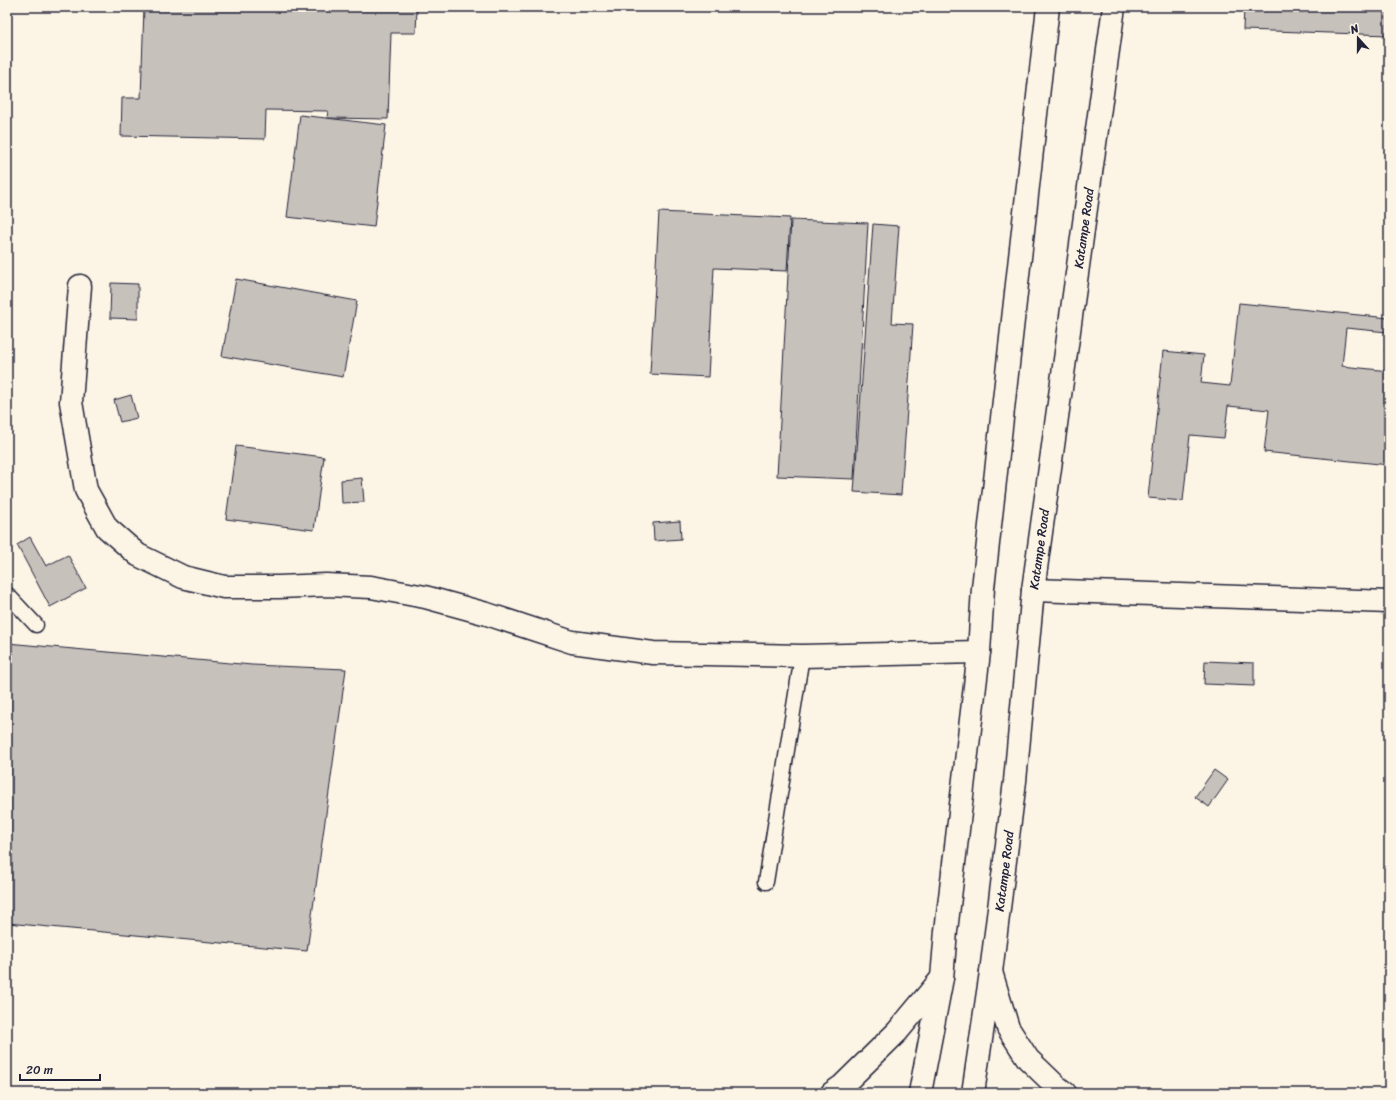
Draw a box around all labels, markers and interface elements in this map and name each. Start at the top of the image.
north arrow [1338,18,1378,58]
text: N [1347,19,1362,40]
street label: Katampe Road [1067,185,1101,270]
street label: Katampe Road [1022,506,1056,591]
street label: Katampe Road [988,828,1021,913]
scale bar [20,1056,100,1082]
text: 20 m [26,1059,53,1081]

